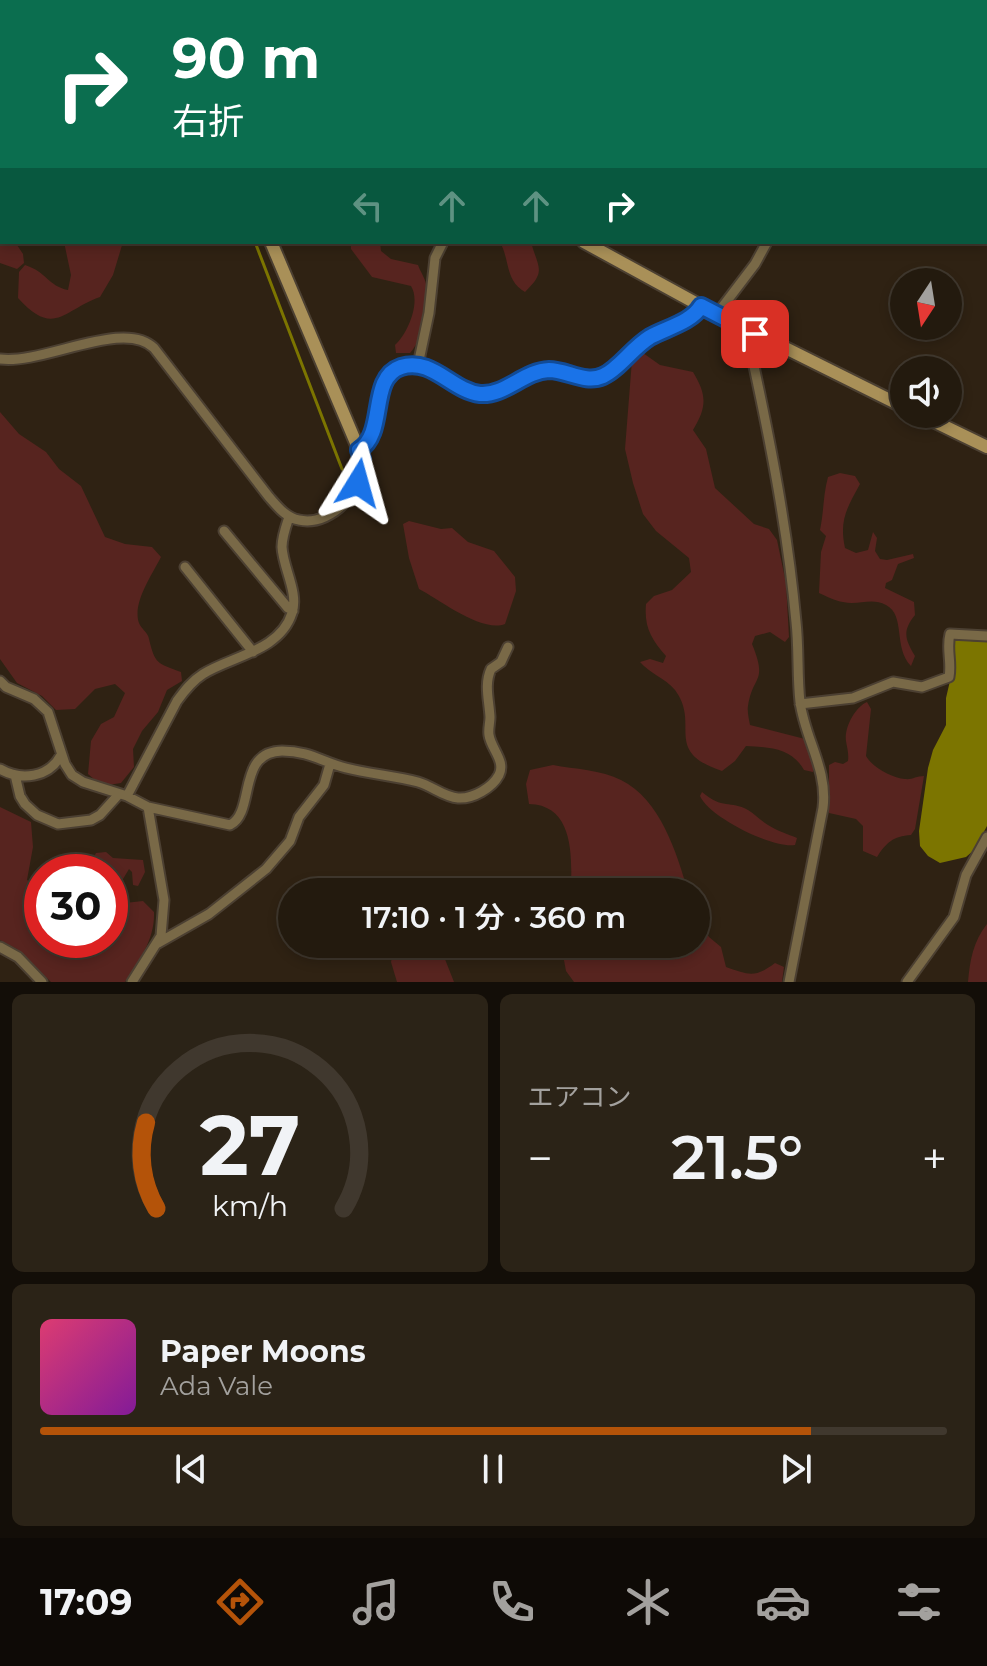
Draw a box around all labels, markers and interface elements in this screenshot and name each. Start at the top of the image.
text: 90 m [172,24,320,92]
icon: right [40,32,144,136]
text: 右折 [172,99,244,143]
icon: left [346,184,390,228]
icon: ahead [430,184,474,228]
icon: ahead [514,184,558,228]
icon: right [598,184,642,228]
north arrow [890,268,962,340]
map controls [890,268,962,428]
pin [721,300,789,368]
icon: arrive [733,312,777,356]
button: sound [890,356,962,428]
position arrow [316,441,400,525]
speed limit sign: 30 [24,854,128,958]
text: 17:10 · 1 分 · 360 m [362,899,626,936]
text: エアコン [528,1081,632,1113]
text: 27 [199,1094,300,1196]
text: 21.5° [671,1121,803,1194]
text: − [528,1131,553,1185]
text: + [922,1131,947,1185]
text: km/h [212,1188,288,1223]
text: Paper Moons [160,1333,366,1370]
text: Ada Vale [160,1370,273,1402]
icon: previous [169,1447,213,1491]
icon: pause [471,1447,515,1491]
icon: next [774,1447,818,1491]
icon: directions [212,1574,268,1630]
icon: music [348,1574,404,1630]
icon: phone [484,1574,540,1630]
icon: climate [620,1574,676,1630]
icon: car [755,1574,811,1630]
icon: filters [891,1574,947,1630]
text: 17:09 [40,1580,132,1624]

